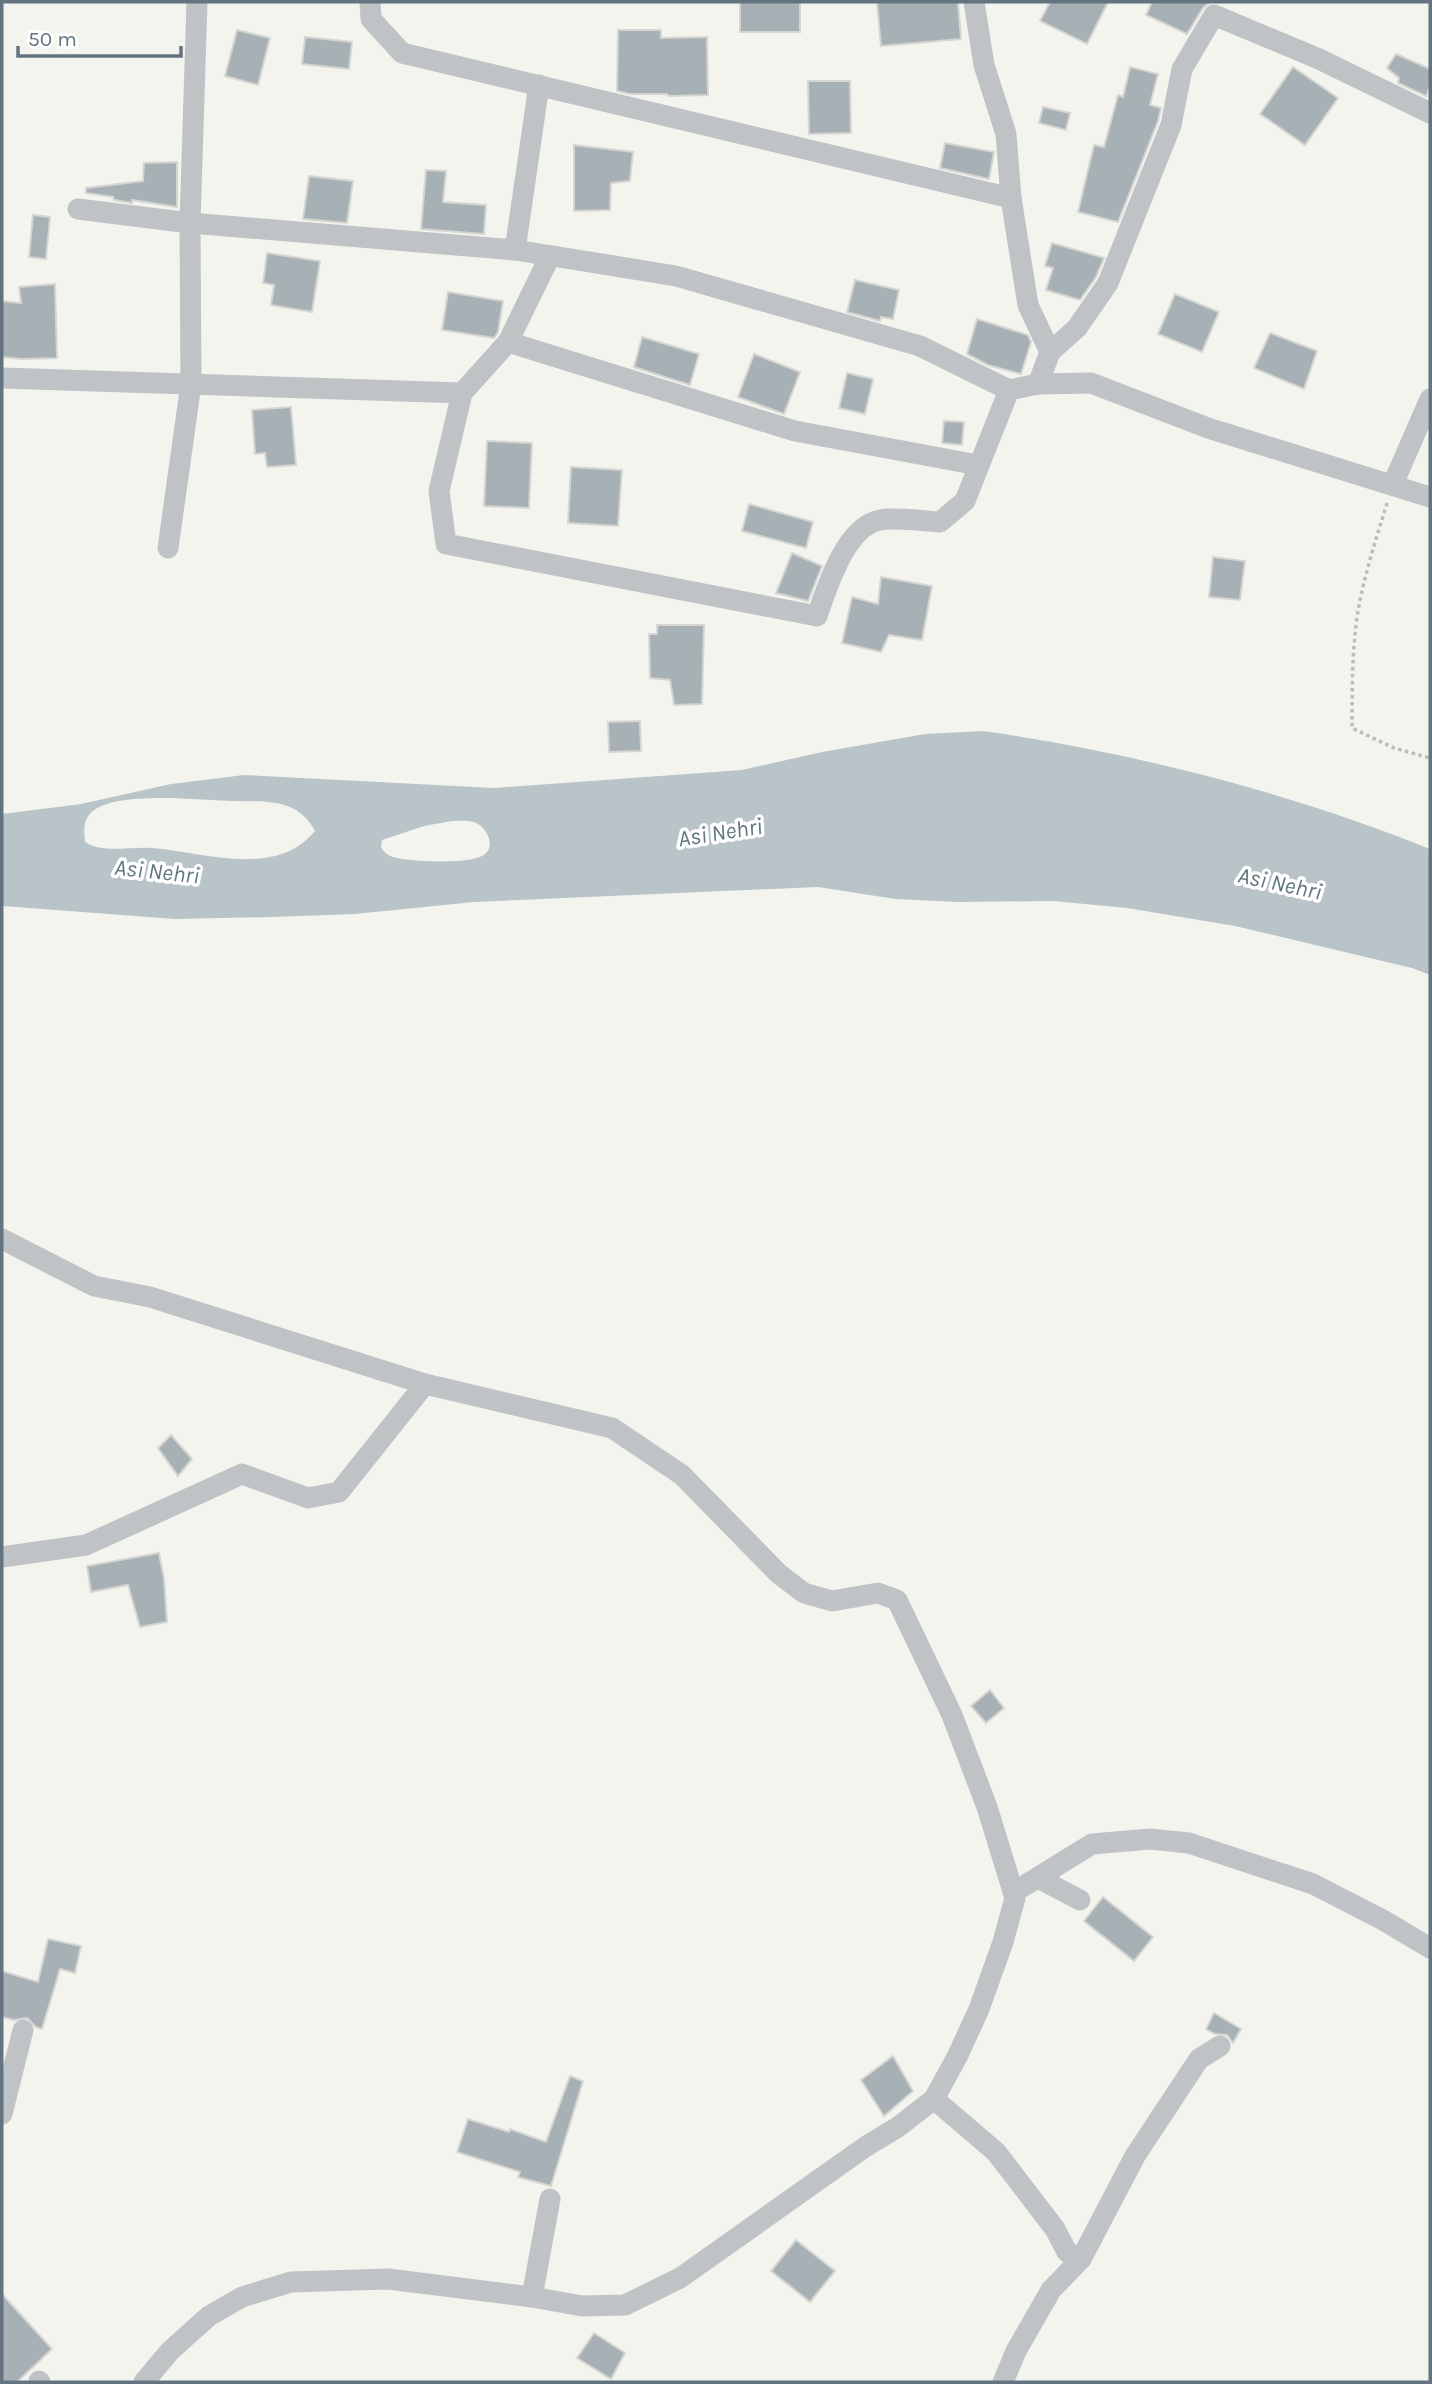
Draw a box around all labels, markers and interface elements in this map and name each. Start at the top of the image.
scale bar [18,14,180,58]
text: 50 m [28,27,77,51]
water label: Asi Nehri [676,812,764,852]
water label: Asi Nehri [113,854,201,889]
water label: Asi Nehri [1235,861,1324,906]

